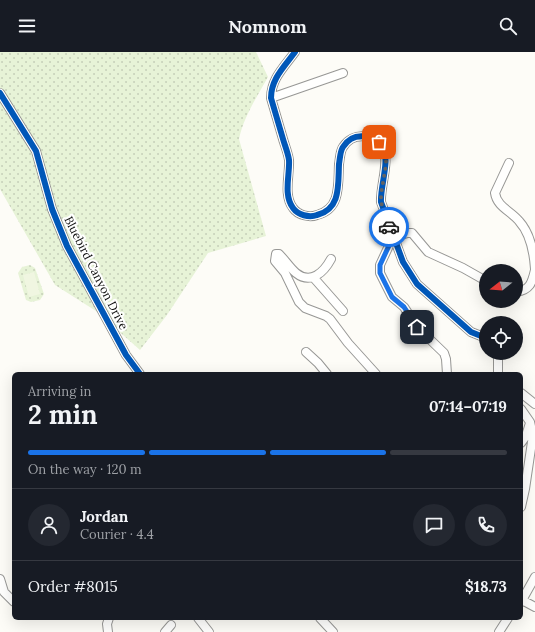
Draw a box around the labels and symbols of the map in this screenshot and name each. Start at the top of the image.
pin [362,125,396,159]
courier [369,207,409,247]
street label: Bluebird Canyon Drive [61,213,132,333]
north arrow [479,264,523,308]
pin [400,310,434,344]

